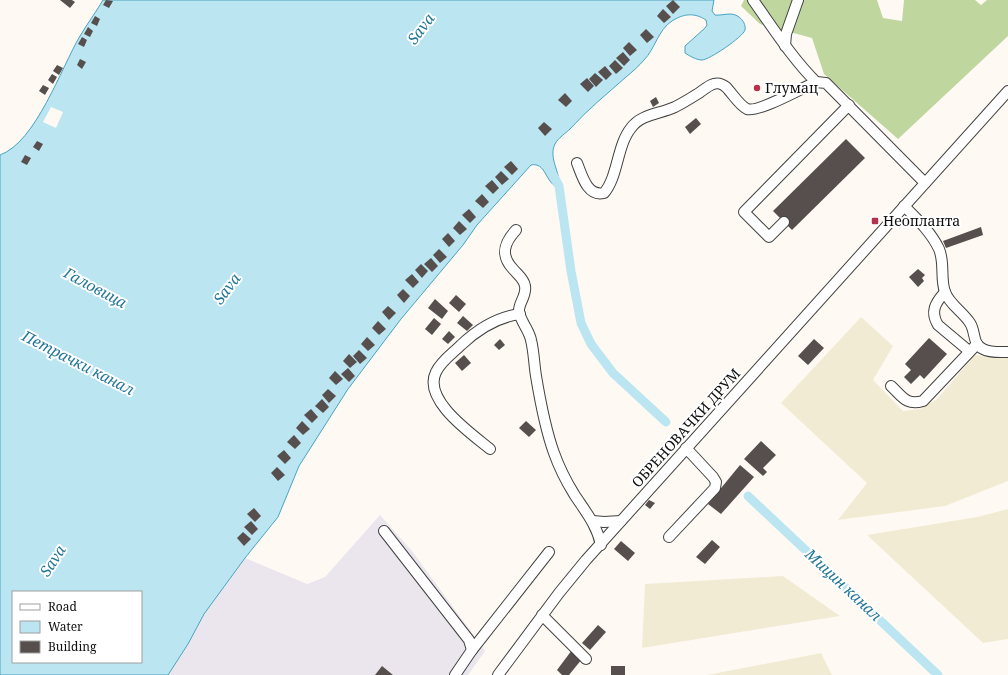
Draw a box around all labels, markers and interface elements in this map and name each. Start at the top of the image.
water label: Sava [402,9,438,48]
place label: Глумац [765,78,818,97]
marker: Глумац [752,83,762,93]
place label: Неопланта [883,211,960,230]
marker: Неопланта [870,216,880,226]
water label: Галовица [60,262,131,312]
water label: Sava [208,269,244,308]
water label: Петрачки канал [18,325,138,399]
street label: ОБРЕНОВАЧКИ ДРУМ [627,364,744,491]
water label: Sava [35,541,70,580]
water label: Мицин канал [800,543,886,625]
legend [12,591,142,663]
text: Road [48,598,78,615]
text: Water [48,618,83,635]
text: Building [48,638,97,655]

